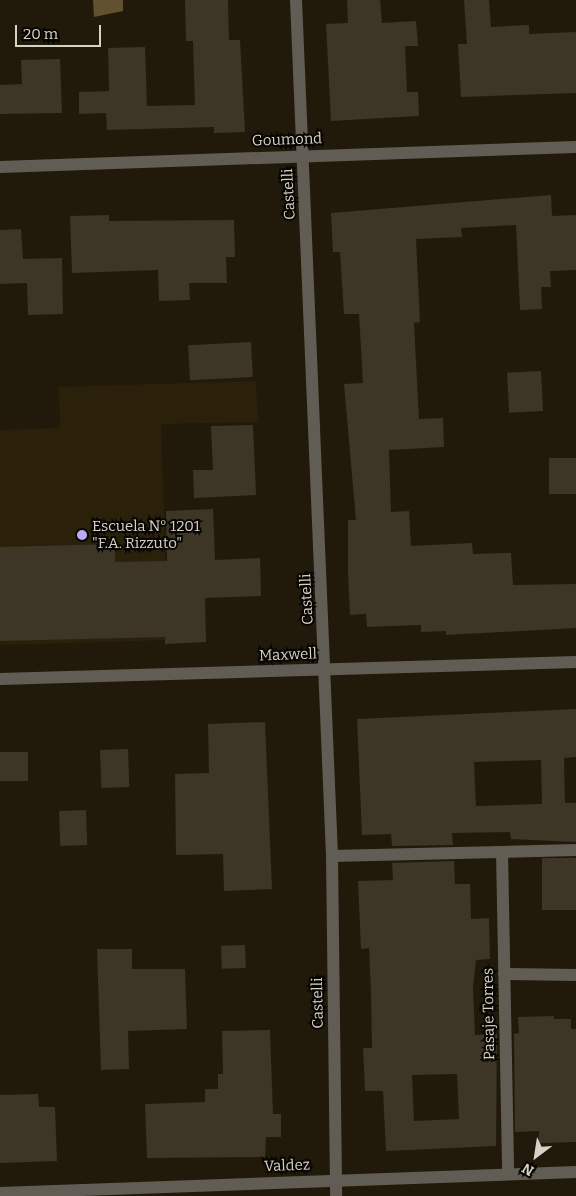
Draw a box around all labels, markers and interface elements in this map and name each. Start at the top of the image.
scale bar [18,15,104,47]
text: 20 m [23,25,58,43]
street label: Goumond [252,130,322,150]
street label: Castelli [279,168,299,220]
place label: Escuela N° 1201 "F.A. Rizzuto" [92,517,200,552]
marker: Escuela N° 1201 "F.A. Rizzuto" [76,529,88,541]
street label: Castelli [297,573,317,625]
street label: Maxwell [259,645,317,665]
street label: Pasaje Torres [479,968,499,1060]
street label: Castelli [309,977,327,1029]
north arrow [511,1131,561,1181]
street label: Valdez [264,1156,310,1176]
text: N [519,1159,537,1179]

